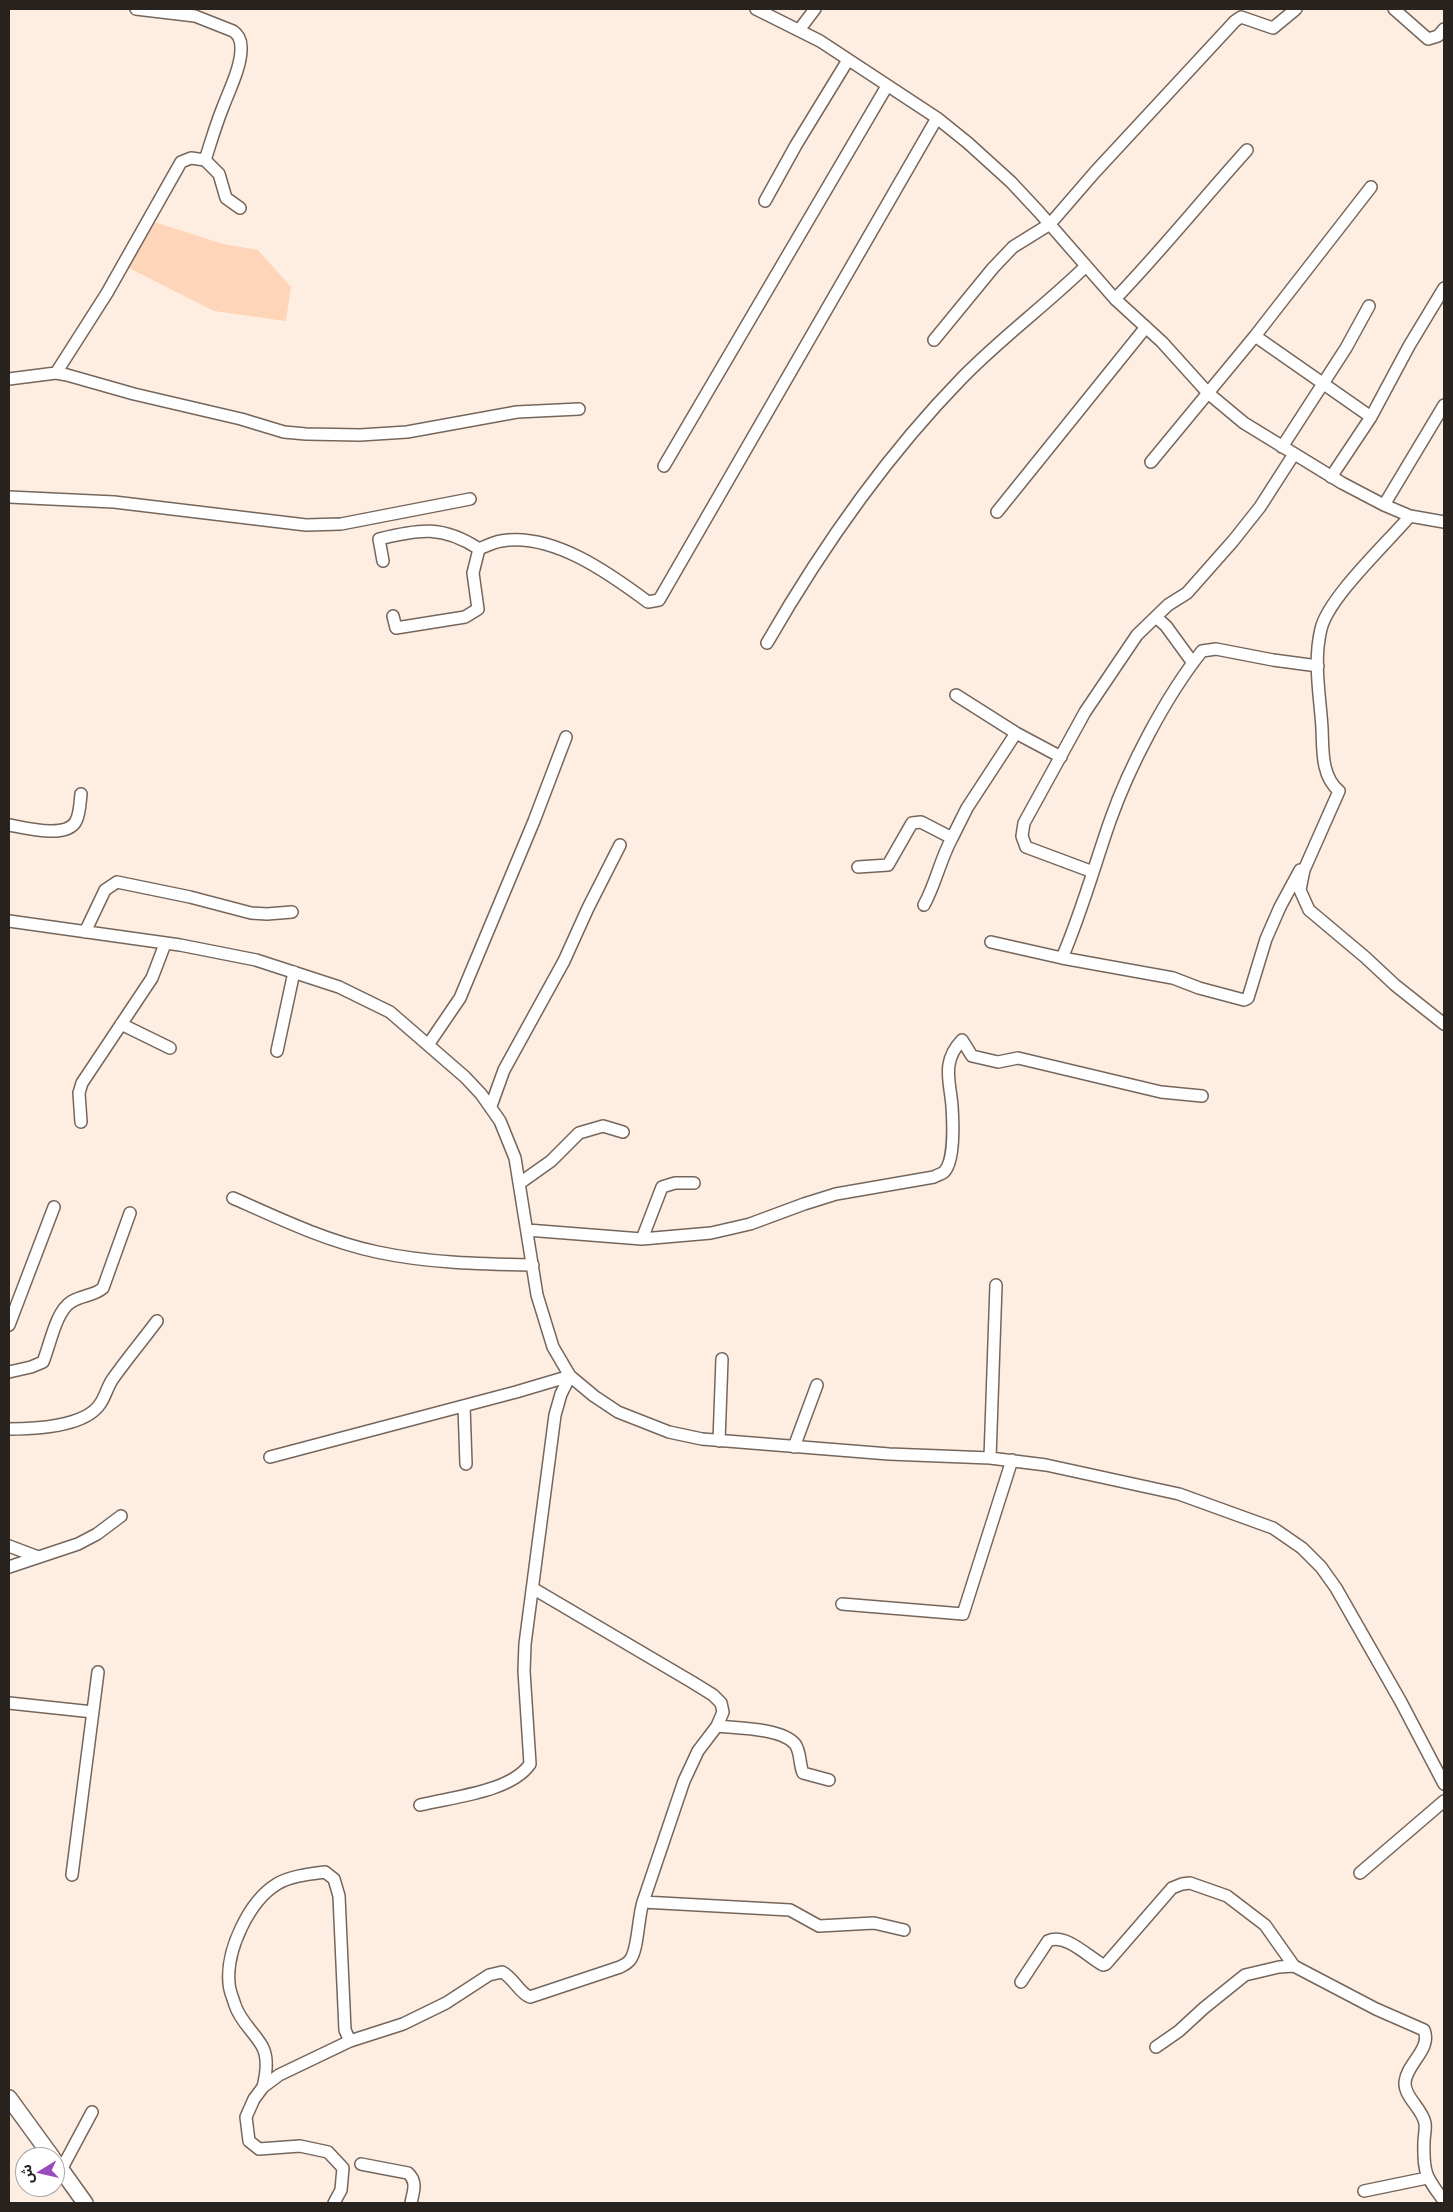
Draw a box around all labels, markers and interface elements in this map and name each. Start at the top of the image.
north arrow [15,2147,65,2197]
text: ش [15,2163,38,2185]

